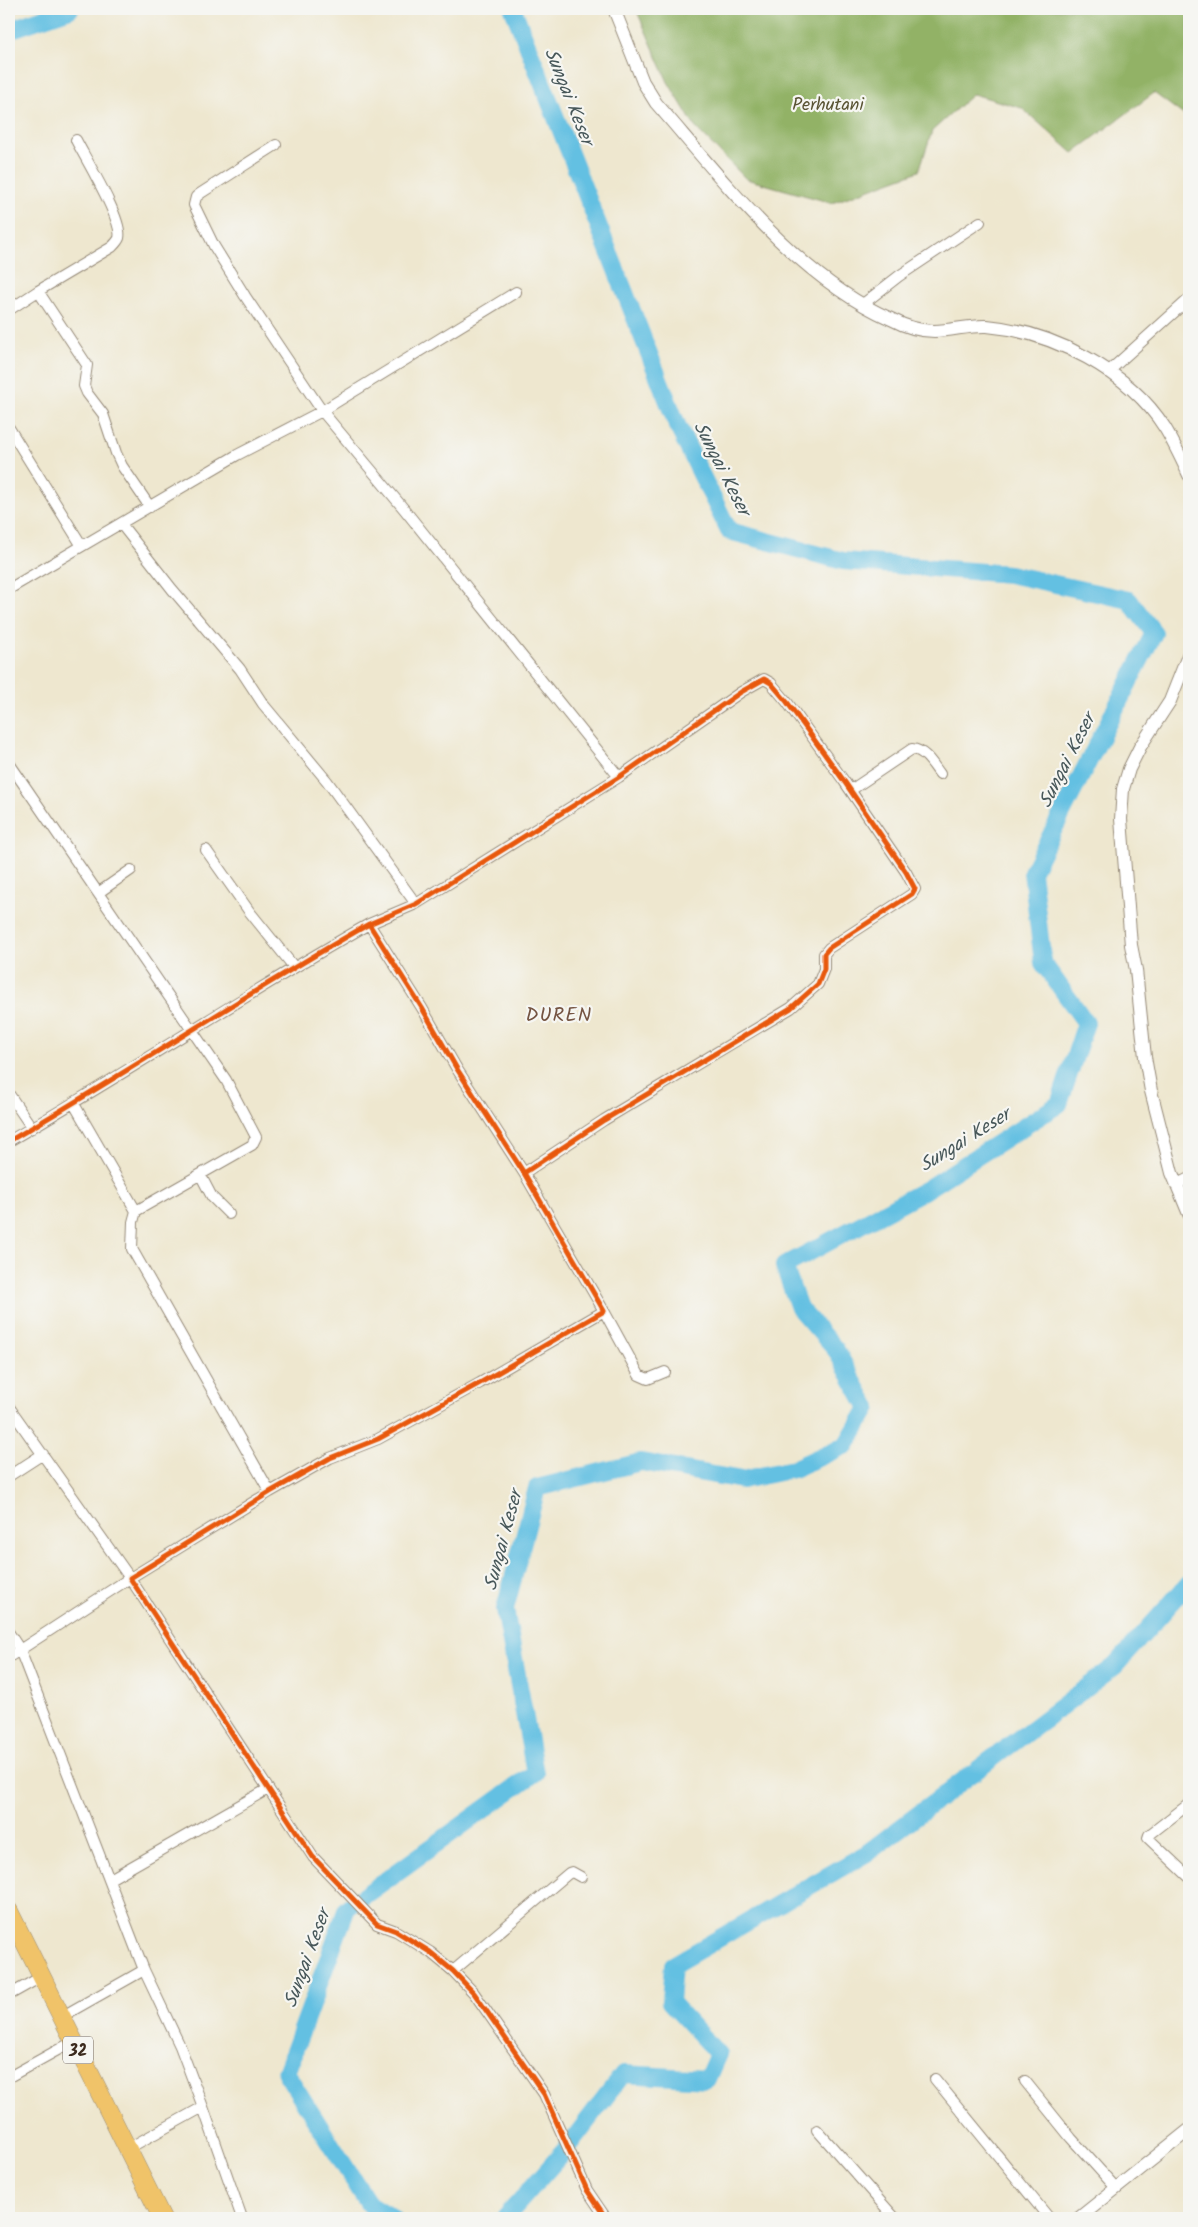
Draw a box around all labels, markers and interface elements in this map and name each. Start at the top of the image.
water label: Sungai Keser [535,44,603,153]
park label: Perhutani [792,91,864,120]
water label: Sungai Keser [685,417,759,525]
water label: Sungai Keser [1031,705,1106,813]
district label: DUREN [526,1000,592,1032]
water label: Sungai Keser [914,1099,1019,1180]
water label: Sungai Keser [476,1484,533,1594]
water label: Sungai Keser [276,1902,341,2012]
road number: 32 [63,2036,93,2064]

